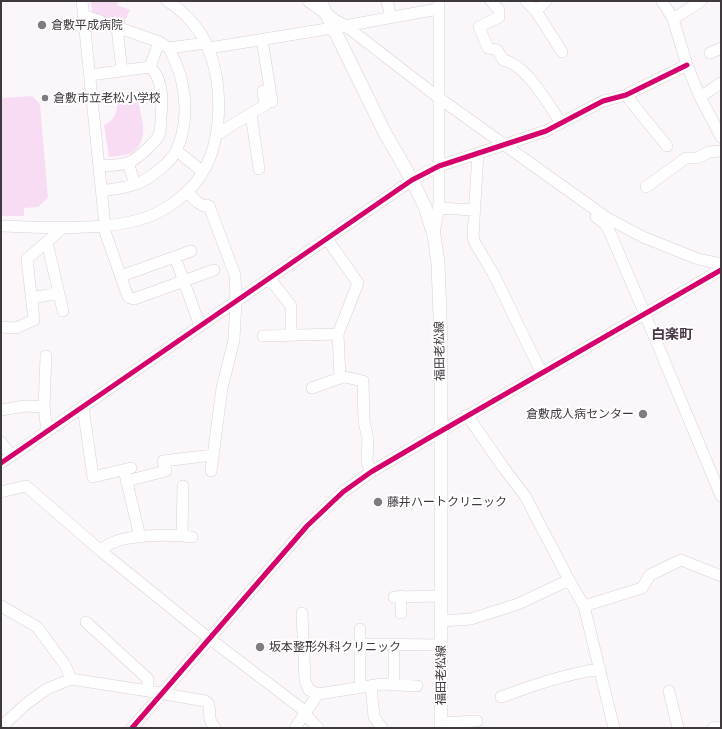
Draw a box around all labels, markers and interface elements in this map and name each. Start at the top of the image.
place label: 倉敷平成病院 [51,18,123,32]
marker: 倉敷平成病院 [36,19,48,31]
place label: 倉敷市立老松小学校 [53,91,161,105]
marker: 倉敷市立老松小学校 [40,93,50,103]
street label: 福田老松線 [432,321,448,381]
district label: 白楽町 [651,327,693,343]
place label: 倉敷成人病センター [526,407,634,421]
marker: 倉敷成人病センター [637,408,649,420]
place label: 藤井ハートクリニック [387,495,507,509]
marker: 藤井ハートクリニック [372,496,384,508]
place label: 坂本整形外科クリニック [269,640,401,654]
marker: 坂本整形外科クリニック [254,641,266,653]
street label: 福田老松線 [434,645,448,705]

